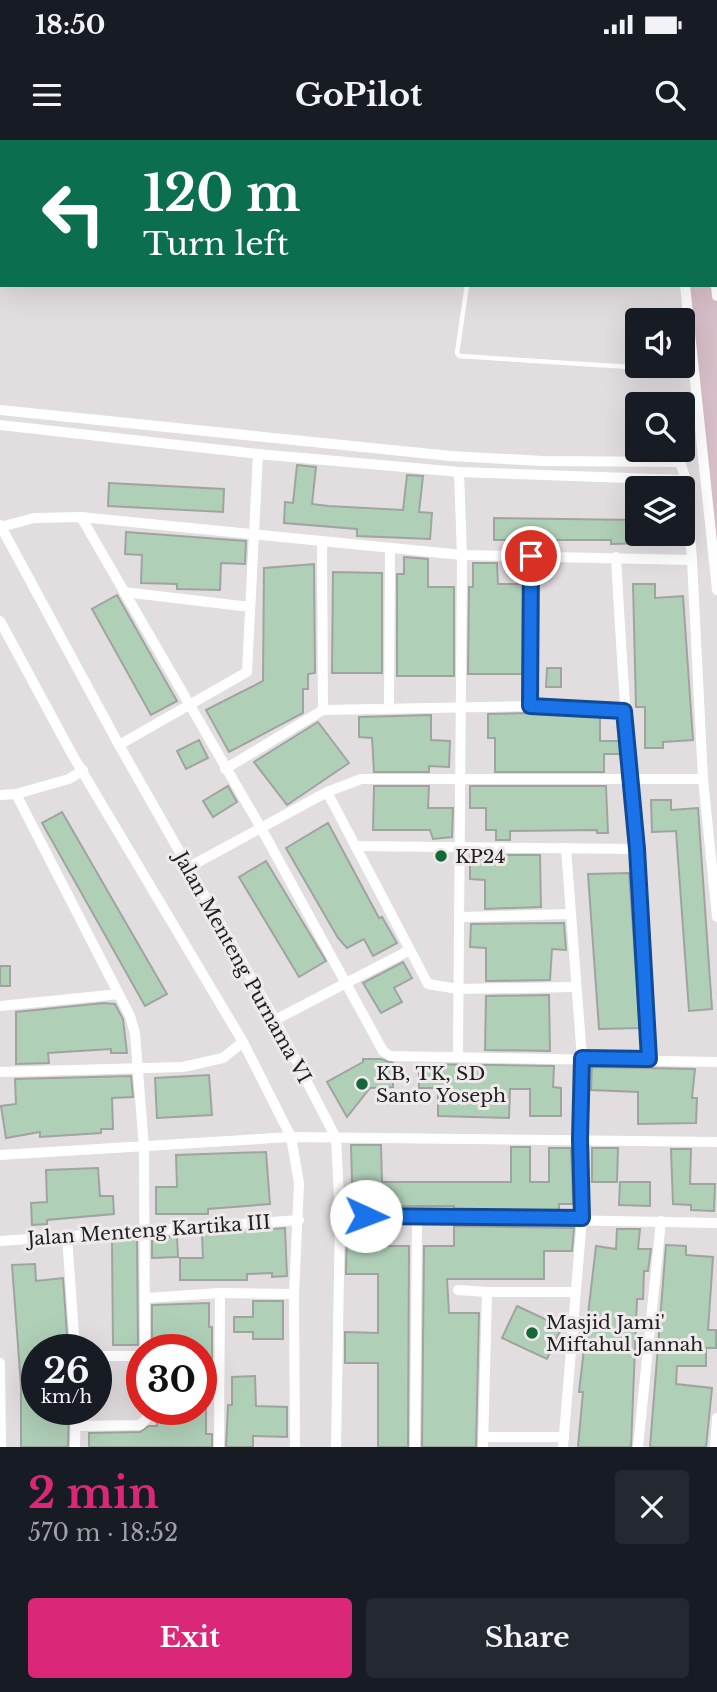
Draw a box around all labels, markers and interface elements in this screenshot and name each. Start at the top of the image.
text: 18:50 [35,9,105,41]
text: GoPilot [295,75,422,115]
icon: menu [28,76,66,114]
icon: search [651,76,689,114]
text: 120 m [143,163,301,224]
icon: left [28,168,119,259]
text: Turn left [143,224,289,264]
map controls [625,308,695,546]
button: sound [625,308,695,378]
button: search [625,392,695,462]
button: layers [625,476,695,546]
pin [501,526,561,586]
icon: arrive [512,537,550,575]
street label: Jalan Menteng Purnama VI [168,845,316,1087]
place label: KP24 [455,845,506,868]
marker: KP24 [433,848,449,864]
place label: KB, TK, SD Santo Yoseph [376,1062,506,1107]
marker: KB, TK, SD Santo Yoseph [354,1076,370,1092]
position arrow [329,1179,403,1253]
street label: Jalan Menteng Kartika III [24,1211,272,1251]
place label: Masjid Jami' Miftahul Jannah [546,1311,703,1356]
marker: Masjid Jami' Miftahul Jannah [524,1325,540,1341]
speed limit sign: 30 [126,1334,217,1425]
text: 26 [43,1349,90,1392]
text: km/h [41,1386,92,1408]
text: 2 min [28,1467,159,1519]
button: close [615,1470,689,1544]
text: 570 m · 18:52 [28,1519,178,1547]
button: Exit [28,1598,352,1678]
button: Share [366,1598,689,1678]

